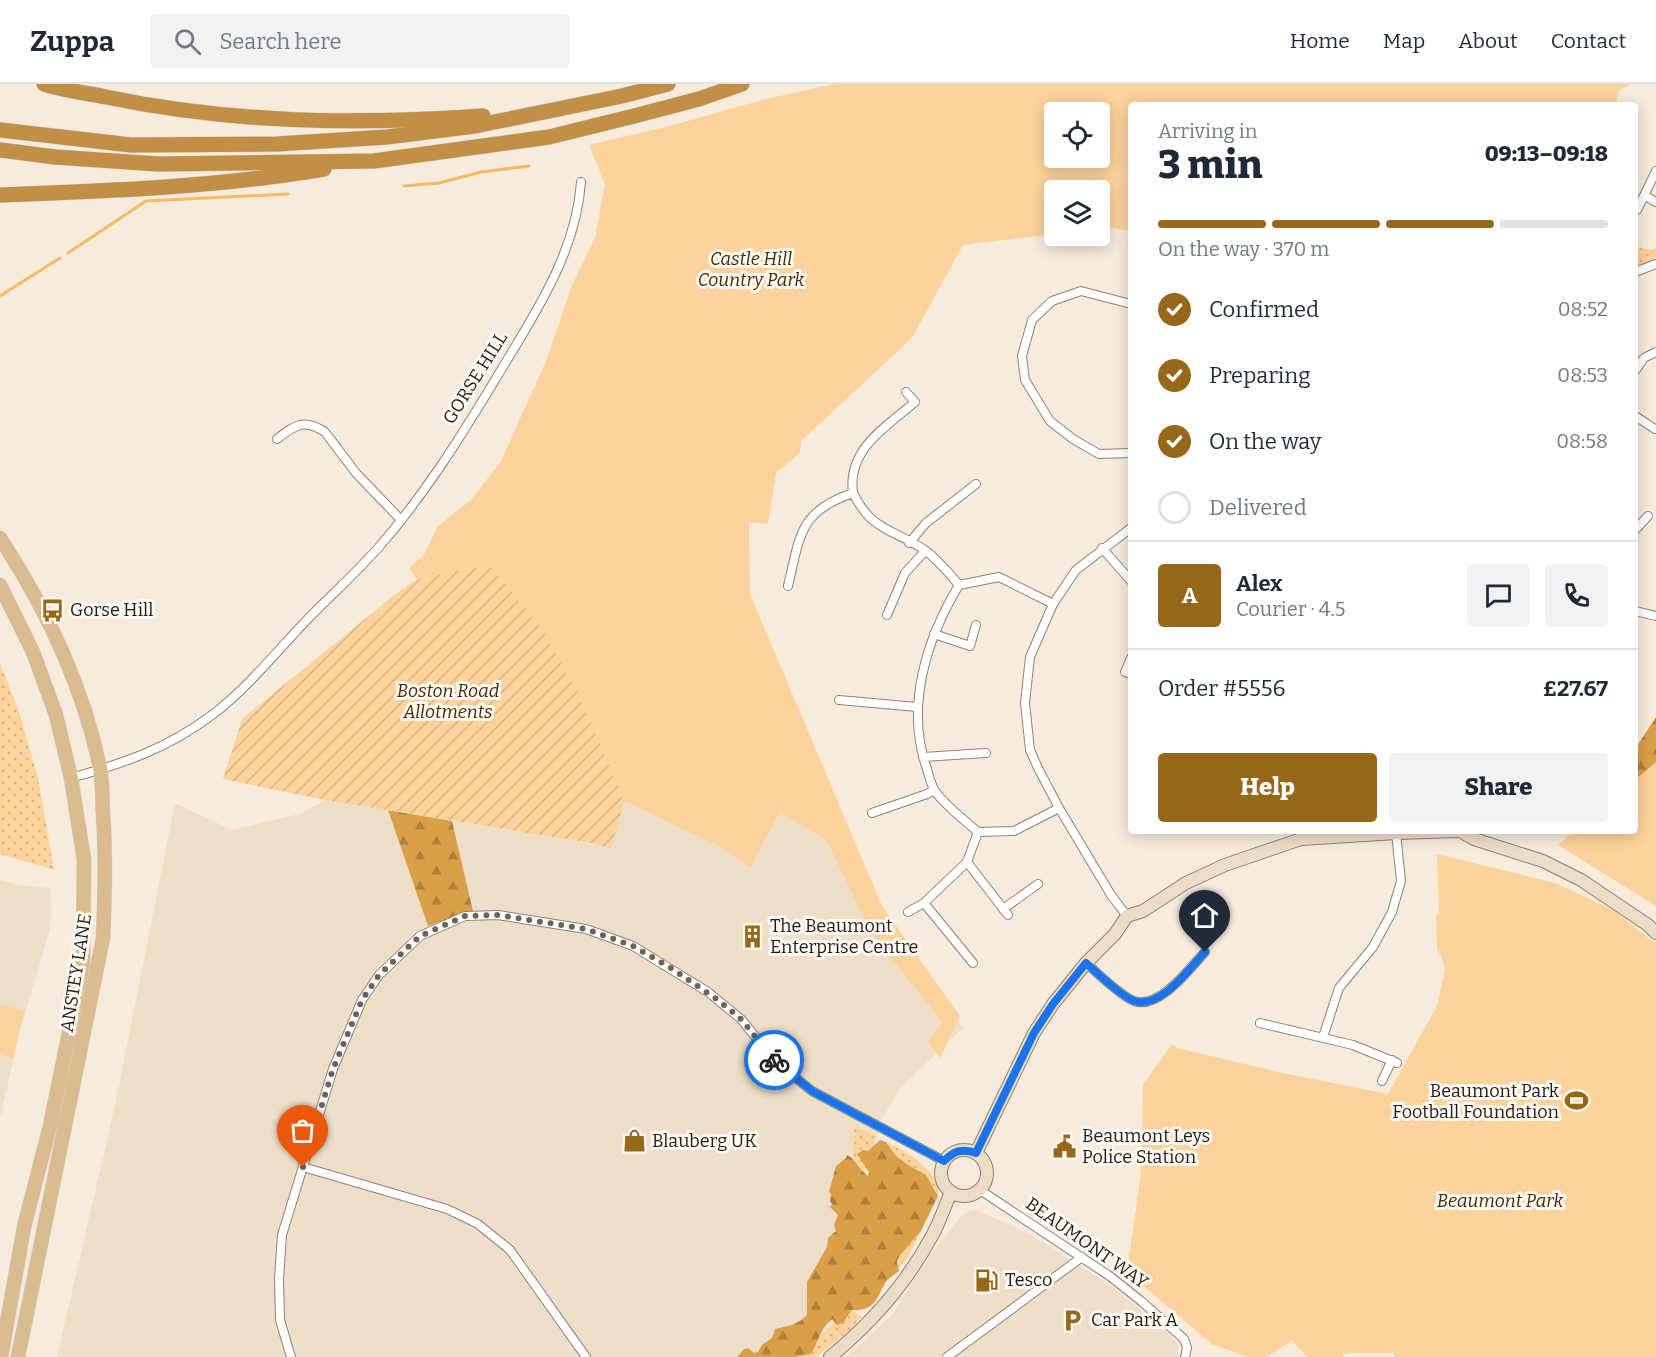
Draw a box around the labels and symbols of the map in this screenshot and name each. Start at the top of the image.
park label: Castle Hill Country Park [698,248,805,291]
street label: GORSE HILL [438,328,512,428]
bus stop icon: Gorse Hill [39,597,65,623]
place label: Gorse Hill [70,599,153,621]
park label: Boston Road Allotments [397,680,500,723]
pin [1179,890,1230,952]
street label: ANSTEY LANE [56,912,96,1034]
place label: The Beaumont Enterprise Centre [770,915,918,958]
building icon: The Beaumont Enterprise Centre [739,923,765,949]
courier [744,1030,804,1090]
place label: Beaumont Park Football Foundation [1392,1080,1560,1123]
sports icon: Beaumont Park Football Foundation [1564,1088,1590,1114]
pin [277,1105,328,1167]
place label: Beaumont Leys Police Station [1082,1125,1210,1168]
shop icon: Blauberg UK [621,1128,647,1154]
place label: Blauberg UK [652,1130,757,1152]
public building icon: Beaumont Leys Police Station [1051,1133,1077,1159]
park label: Beaumont Park [1437,1190,1563,1212]
street label: BEAUMONT WAY [1022,1193,1153,1294]
fuel station icon: Tesco [974,1267,1000,1293]
place label: Tesco [1005,1269,1052,1291]
parking icon: Car Park A [1060,1307,1086,1333]
place label: Car Park A [1091,1309,1178,1331]

